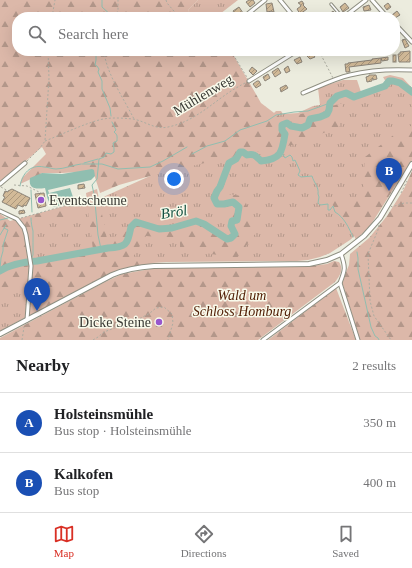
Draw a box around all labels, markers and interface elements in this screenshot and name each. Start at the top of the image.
search box [12,12,400,56]
icon: search [26,23,48,45]
text: Search here [58,26,128,42]
street label: Mühlenweg [170,71,236,119]
pin: B [376,158,402,191]
your location [164,169,184,189]
place label: Eventscheune [49,193,127,208]
marker: Eventscheune [36,195,46,205]
water label: Bröl [160,202,188,222]
pin: A [24,278,50,311]
park label: Wald um Schloss Homburg [193,288,291,319]
place label: Dicke Steine [79,315,151,330]
marker: Dicke Steine [154,317,164,327]
text: Nearby [16,356,70,375]
text: 2 results [352,358,396,373]
text: Holsteinsmühle [54,406,153,422]
text: A [24,415,34,430]
text: 350 m [363,415,396,430]
text: Bus stop · Holsteinsmühle [54,423,192,438]
text: Kalkofen [54,466,113,482]
text: B [25,475,33,490]
text: 400 m [363,475,396,490]
text: Bus stop [54,483,99,498]
tab: Map [53,523,75,559]
tab: Directions [181,523,226,559]
tab: Saved [332,523,359,559]

